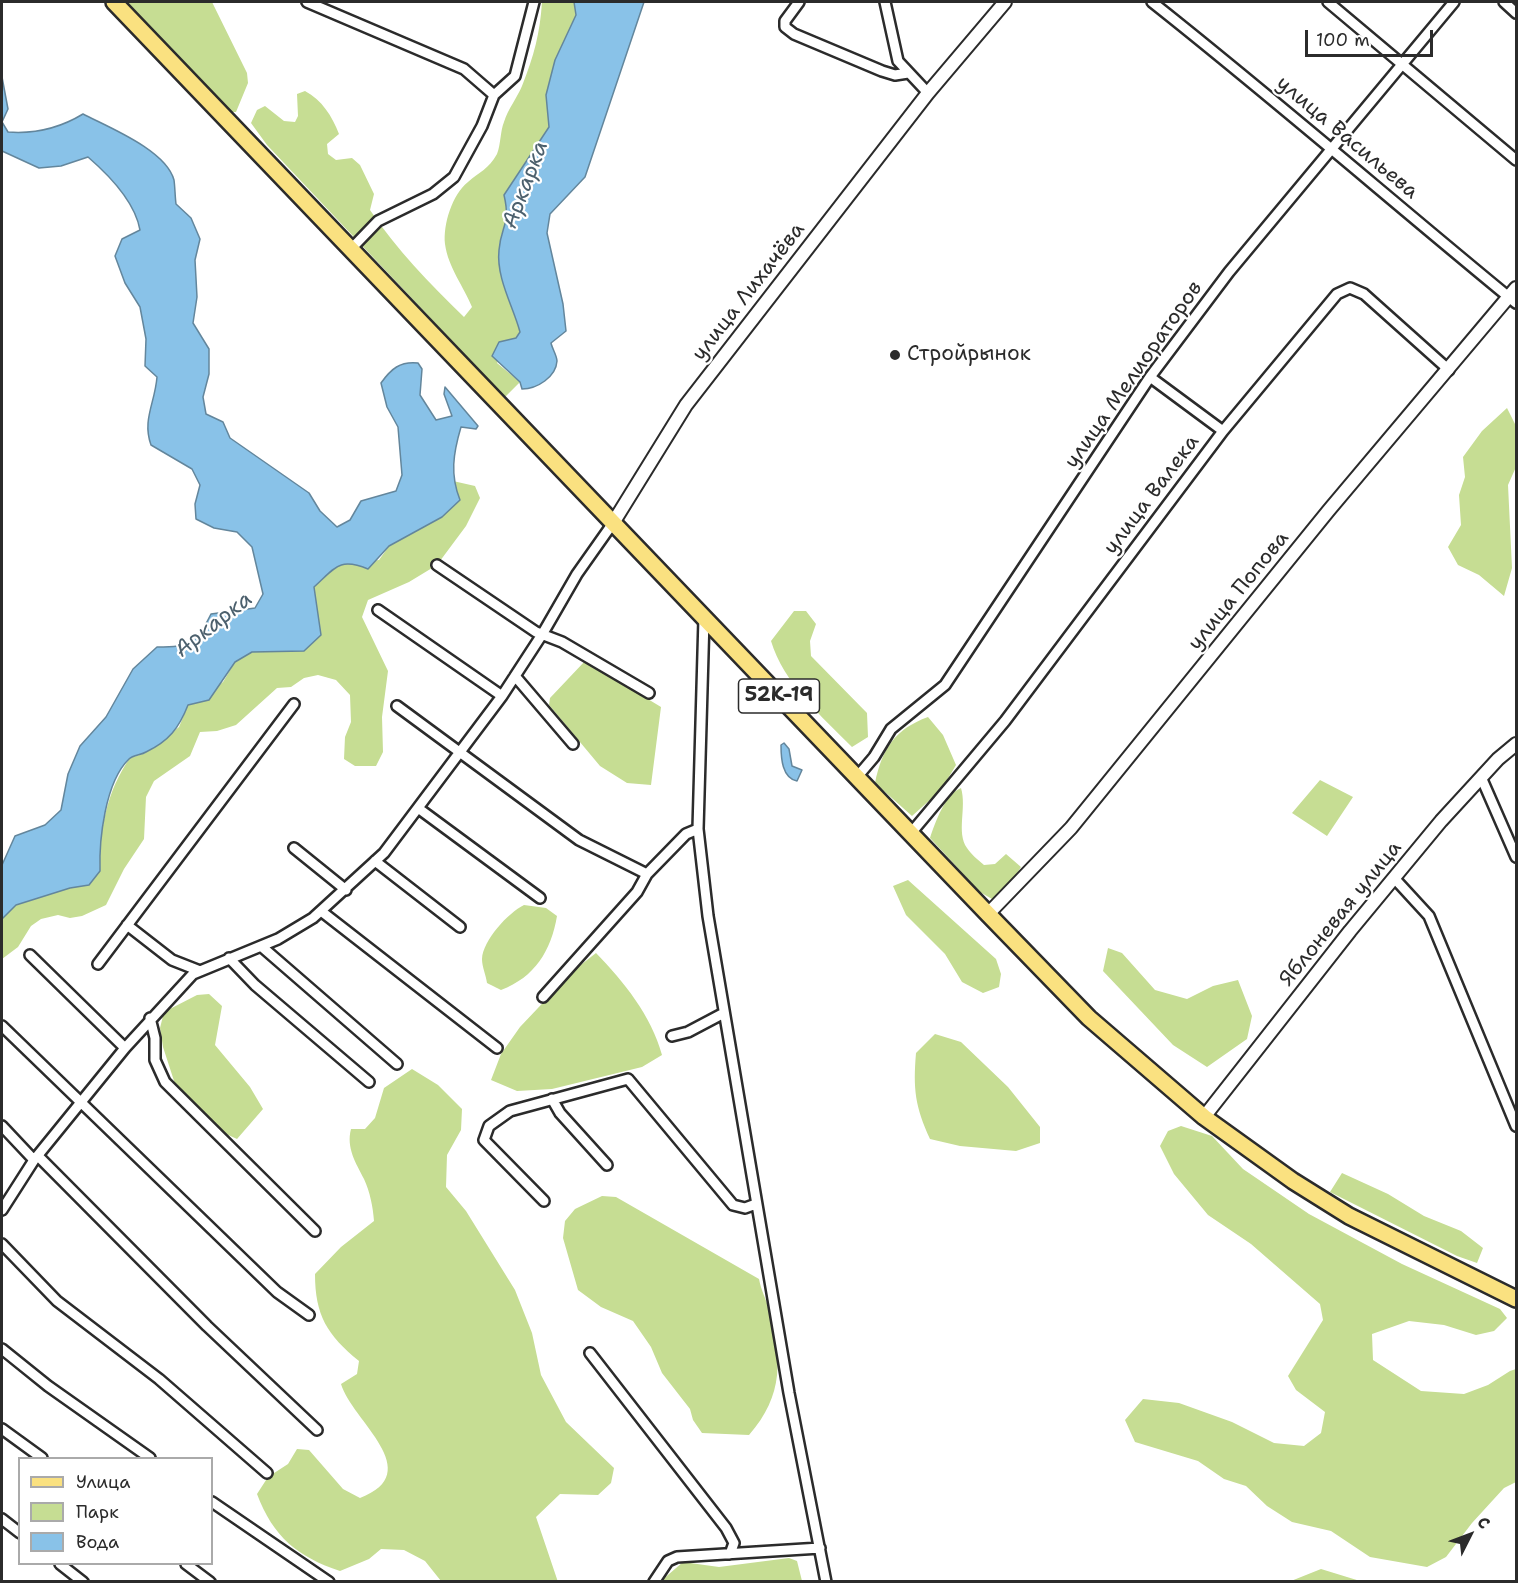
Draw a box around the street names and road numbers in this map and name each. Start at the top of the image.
street label: улица Васильева [1271,71,1423,205]
street label: улица Лихачёва [687,218,811,366]
street label: улица Мелиораторов [1060,276,1208,474]
street label: улица Валека [1099,430,1205,560]
street label: улица Попова [1183,526,1295,656]
road number: 52К-19 [738,679,820,713]
street label: Яблоневая улица [1275,836,1407,992]

